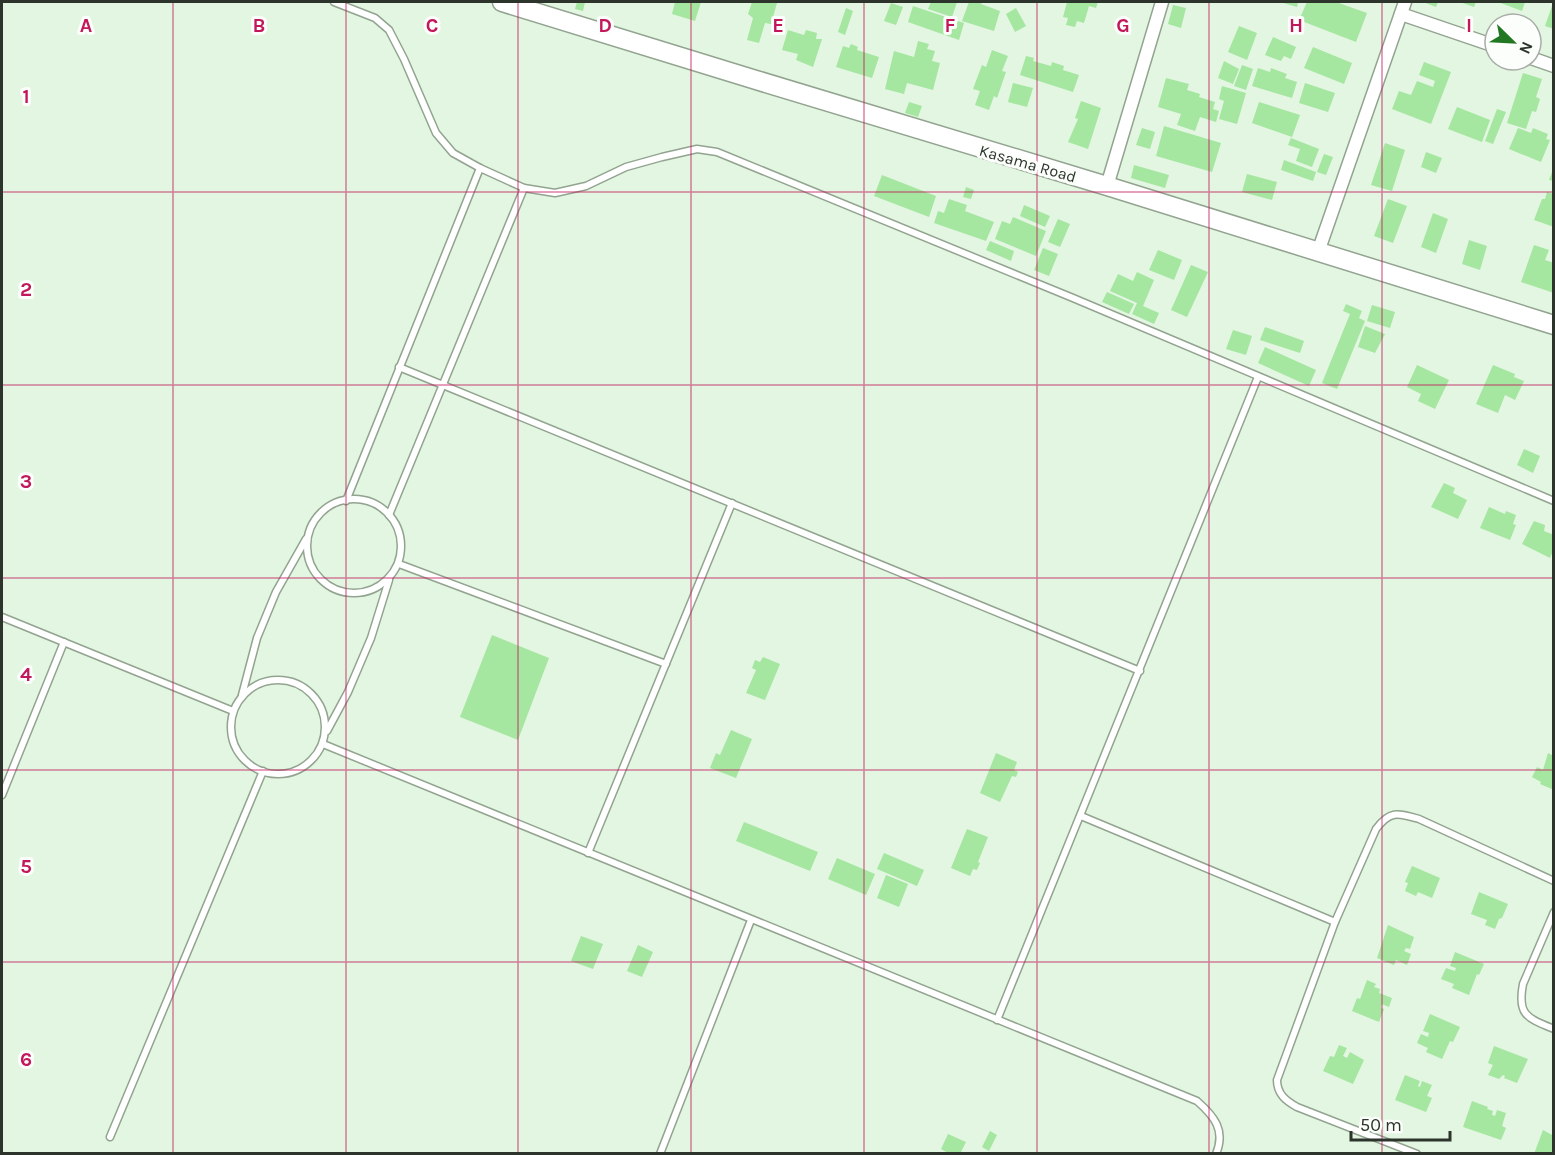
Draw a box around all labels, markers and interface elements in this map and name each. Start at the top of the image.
north arrow [1483,12,1543,72]
text: A [80,14,93,37]
text: B [253,14,265,37]
text: C [426,14,438,37]
text: D [598,14,612,37]
text: E [772,14,784,37]
text: F [945,14,956,37]
text: G [1116,14,1130,37]
text: H [1289,14,1303,37]
text: I [1466,14,1472,37]
text: N [1515,39,1537,57]
text: 1 [22,85,30,108]
street label: Kasama Road [977,141,1079,186]
text: 2 [20,278,32,301]
text: 3 [20,470,32,493]
text: 4 [20,663,32,686]
text: 5 [20,855,32,878]
text: 6 [20,1048,32,1071]
scale bar [1351,1104,1450,1142]
text: 50 m [1360,1114,1402,1136]

